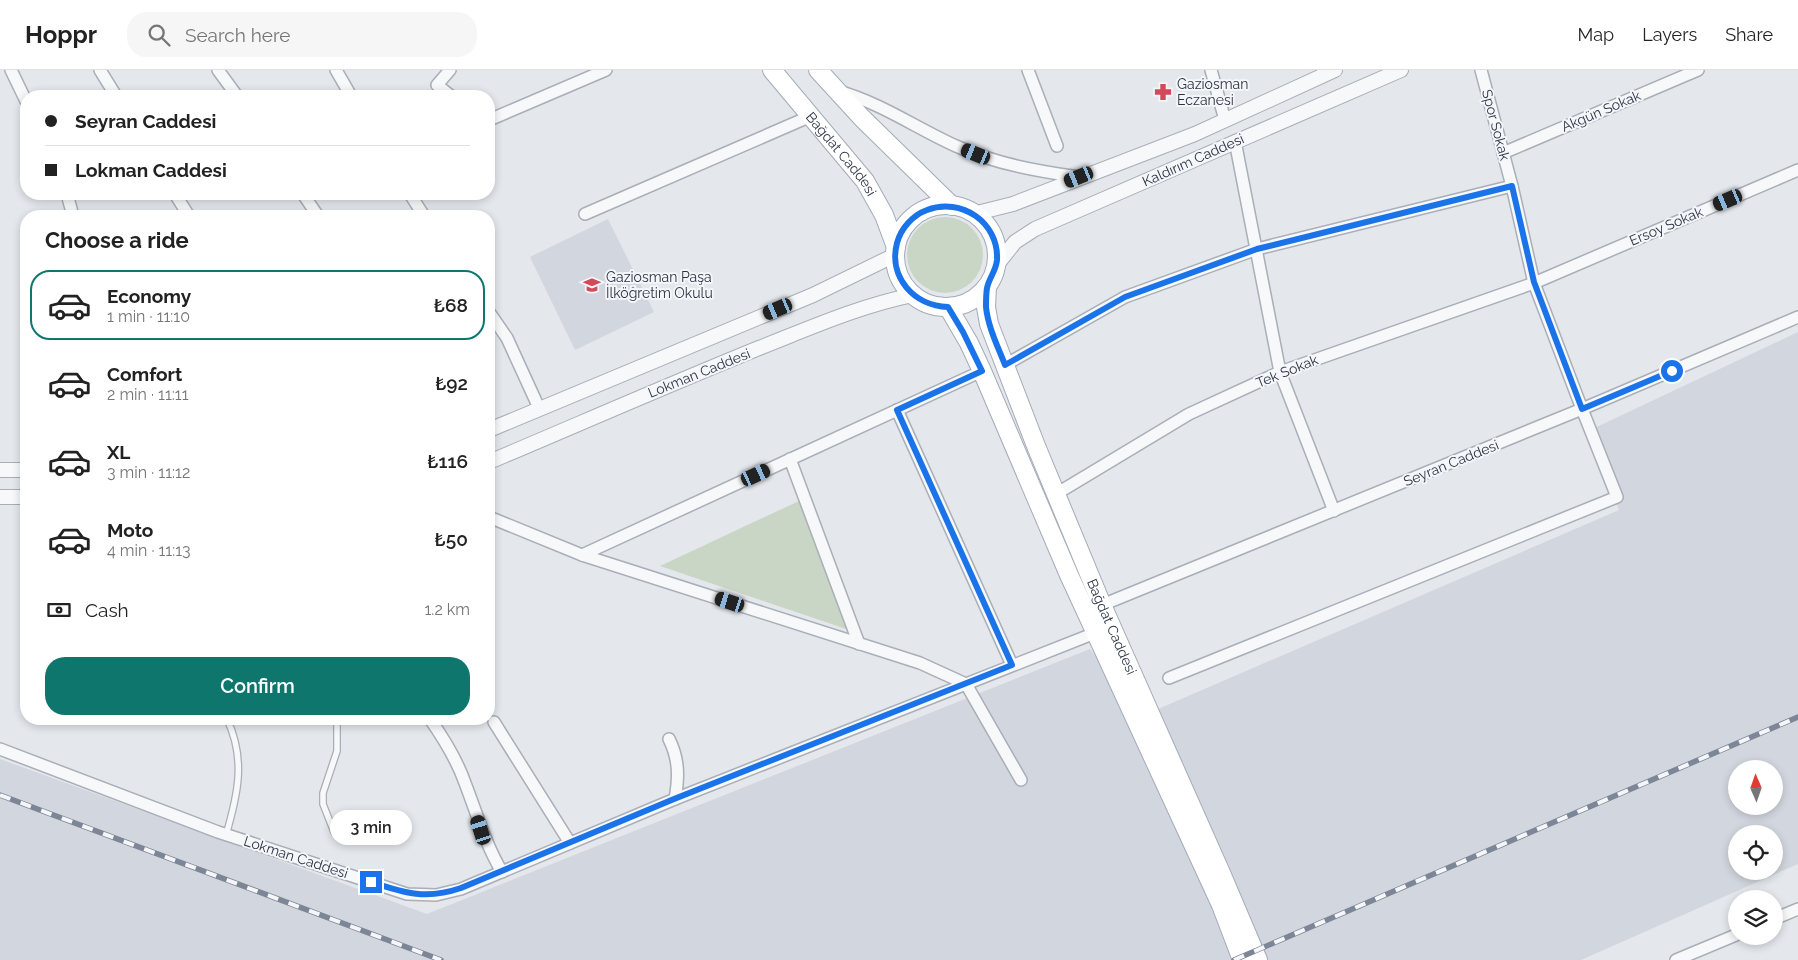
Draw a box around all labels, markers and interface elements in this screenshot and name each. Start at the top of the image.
search box [127,12,477,57]
text: Hoppr [25,20,97,49]
icon: search [145,21,173,49]
text: Search here [185,24,290,46]
text: Map [1578,24,1614,45]
text: Layers [1642,24,1697,45]
text: Share [1725,24,1773,45]
place label: Gaziosman Eczanesi [1177,76,1248,108]
pharmacy icon: Gaziosman Eczanesi [1153,82,1173,102]
street label: Akgün Sokak [1559,87,1644,135]
street label: Spor Sokak [1479,88,1513,163]
street label: Bağdat Caddesi [803,109,880,199]
text: Seyran Caddesi [75,110,216,132]
street label: Kaldırım Caddesi [1140,130,1246,190]
car [959,141,992,167]
text: Lokman Caddesi [75,159,227,181]
car [1062,164,1095,190]
car [1711,187,1744,213]
street label: Ersoy Sokak [1627,203,1706,249]
text: Choose a ride [45,227,189,253]
place label: Gaziosman Paşa İlköğretim Okulu [606,269,713,301]
school or university icon: Gaziosman Paşa İlköğretim Okulu [582,275,602,295]
icon: car [47,283,92,328]
text: Economy [107,285,191,307]
text: ₺68 [434,294,468,316]
car [761,296,794,322]
text: 1 min · 11:10 [107,307,190,326]
street label: Lokman Caddesi [646,345,752,401]
street label: Tek Sokak [1254,351,1321,391]
route start [1661,360,1683,382]
icon: car [47,361,92,406]
text: Comfort [107,363,182,385]
text: ₺92 [435,372,468,394]
text: 2 min · 11:11 [107,385,189,404]
street label: Seyran Caddesi [1401,437,1501,489]
icon: car [47,439,92,484]
text: XL [107,441,130,463]
text: ₺116 [427,450,468,472]
car [739,462,772,488]
text: 3 min · 11:12 [107,463,190,482]
icon: car [47,517,92,562]
text: Moto [107,519,153,541]
text: ₺50 [435,528,468,550]
text: 4 min · 11:13 [107,541,191,560]
street label: Bağdat Caddesi [1084,576,1140,677]
car [713,590,746,614]
icon: cash [45,596,73,624]
text: Cash [85,599,129,621]
text: 1.2 km [425,600,470,619]
button: Confirm [45,657,470,715]
north arrow [1728,760,1782,815]
map controls [1728,760,1783,945]
callout: 3 min [330,810,412,844]
car [469,813,492,847]
text: 3 min [351,818,392,837]
button: locate [1728,825,1783,880]
street label: Lokman Caddesi [242,833,350,881]
route end [360,871,382,893]
button: layers [1728,890,1783,945]

